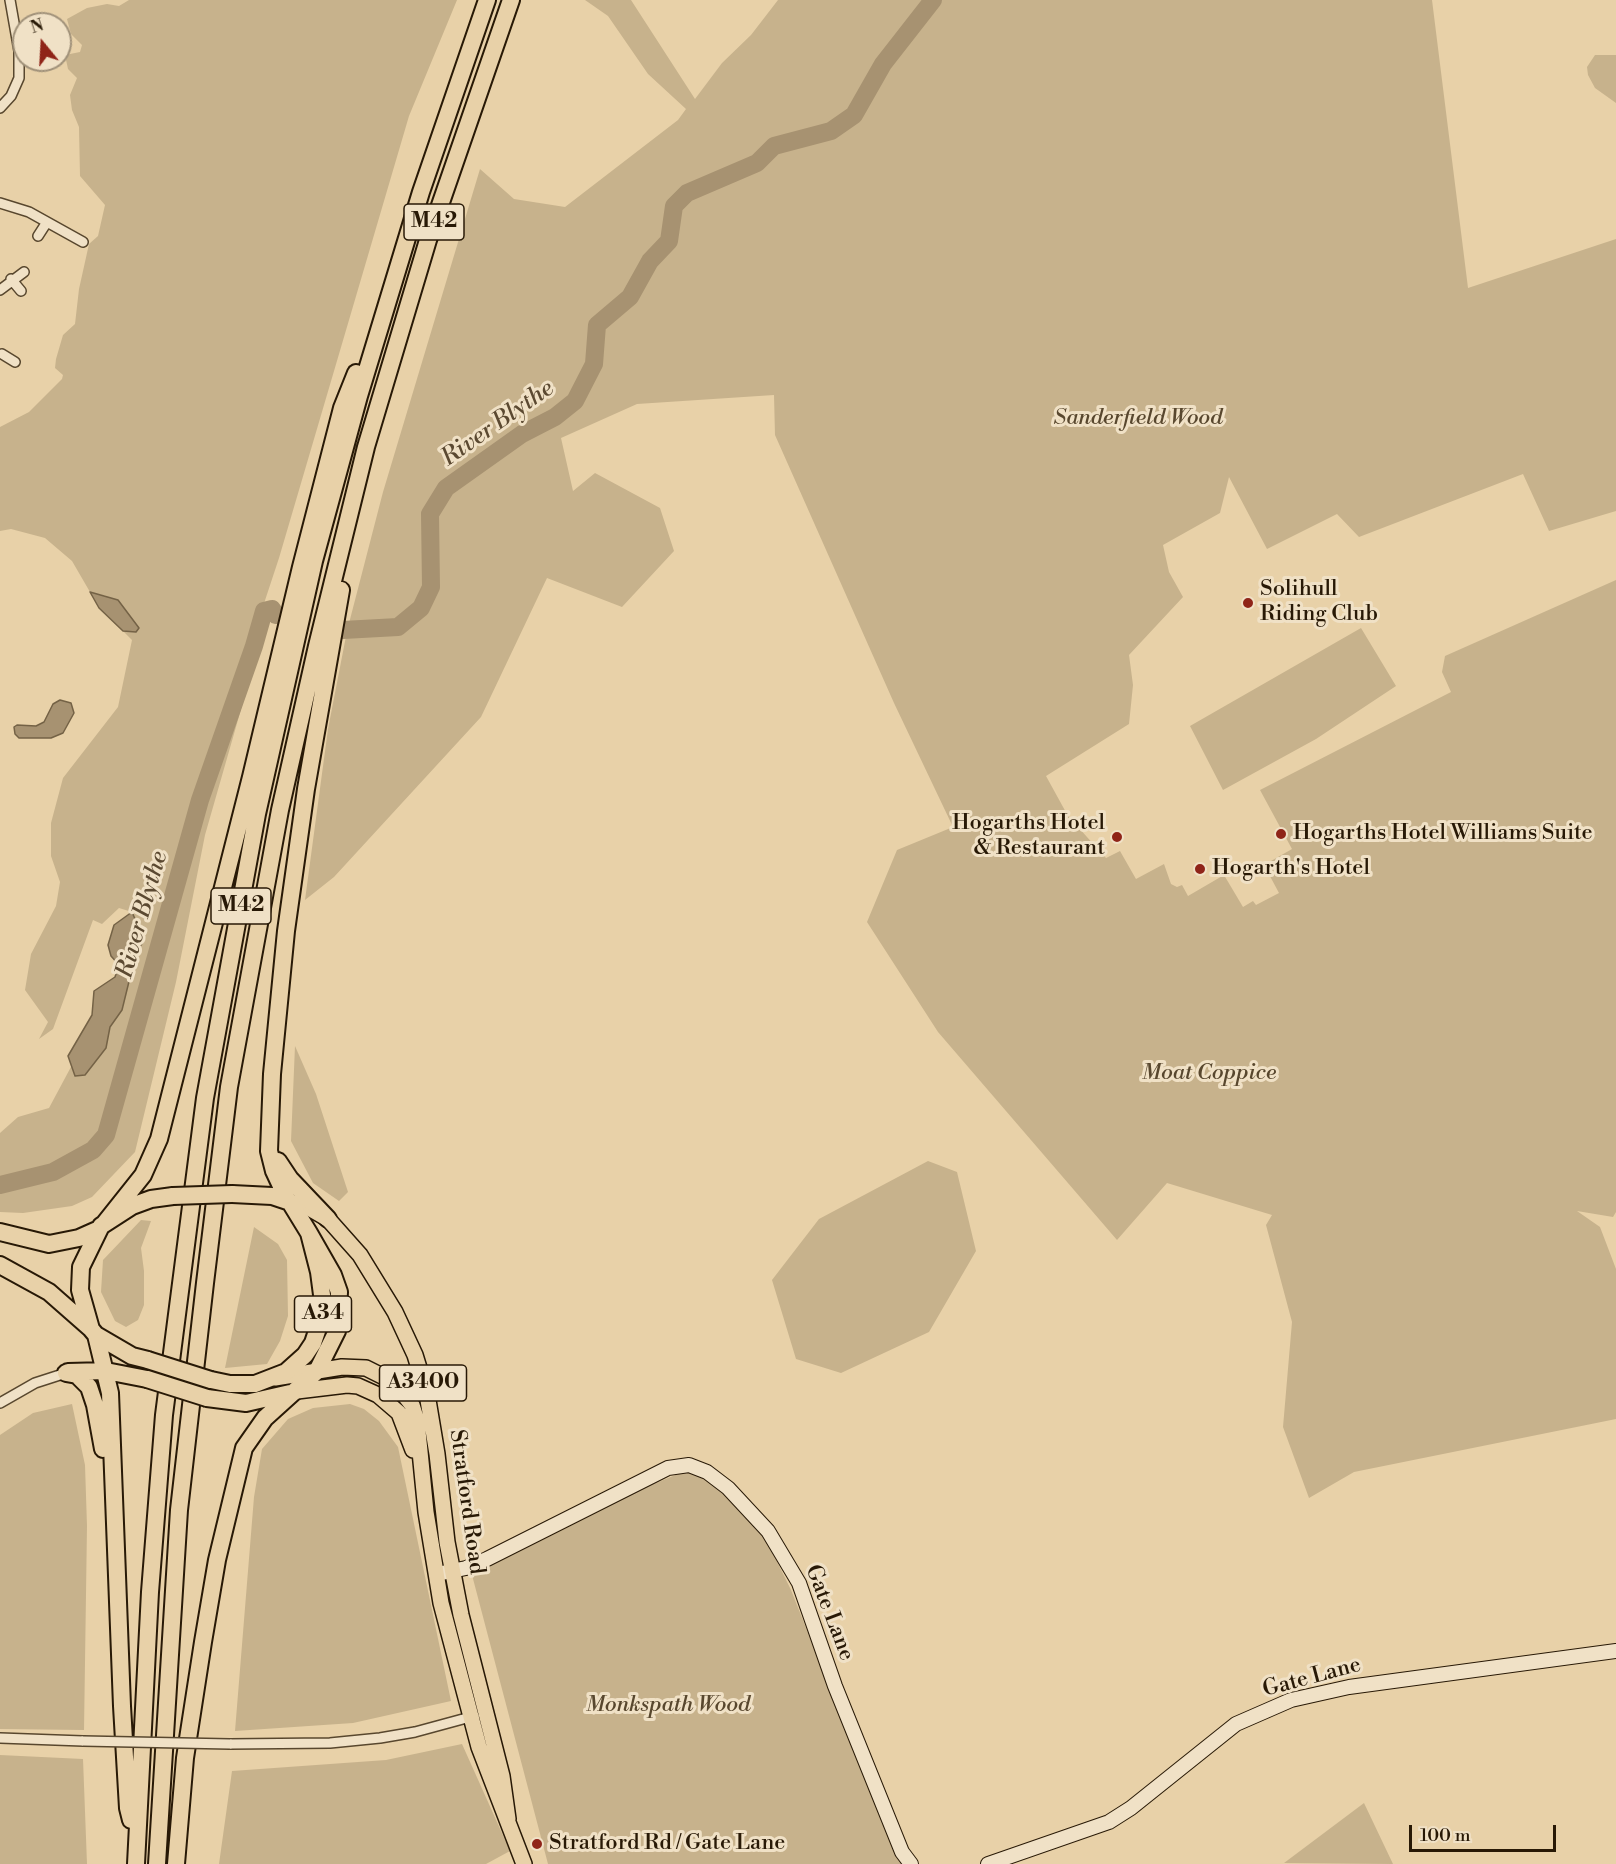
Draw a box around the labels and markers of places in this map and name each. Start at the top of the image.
place label: Solihull Riding Club [1260,577,1378,628]
marker: Solihull Riding Club [1241,596,1255,610]
place label: Hogarths Hotel & Restaurant [952,811,1105,862]
place label: Hogarths Hotel Williams Suite [1293,821,1593,847]
marker: Hogarths Hotel Williams Suite [1274,827,1288,841]
marker: Hogarths Hotel & Restaurant [1110,830,1124,844]
place label: Hogarth's Hotel [1212,856,1370,882]
marker: Hogarth's Hotel [1193,862,1207,876]
place label: Stratford Rd / Gate Lane [549,1831,785,1857]
marker: Stratford Rd / Gate Lane [530,1837,544,1851]

